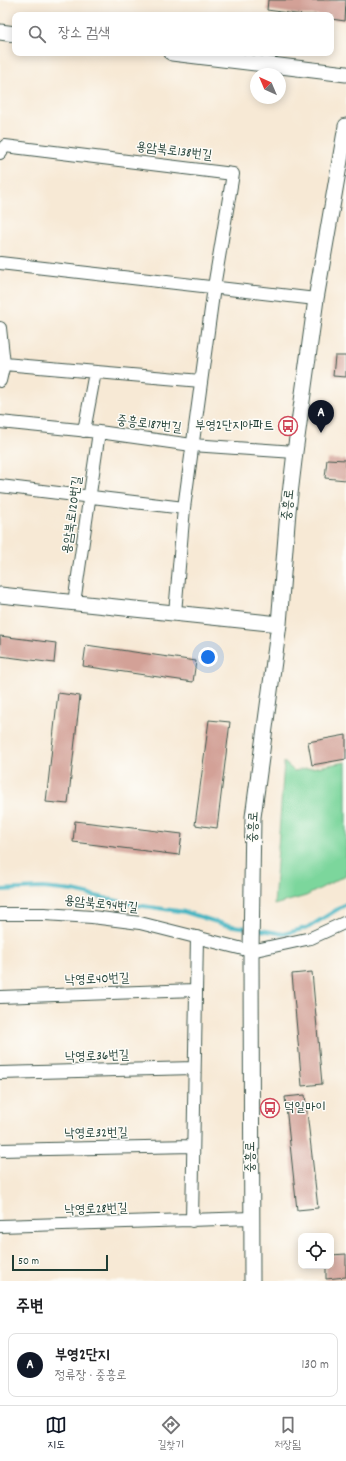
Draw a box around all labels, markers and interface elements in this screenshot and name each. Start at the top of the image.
search box [12,12,334,56]
icon: search [26,23,48,45]
text: 장소 검색 [58,23,110,45]
north arrow [250,68,286,104]
street label: 용암북로138번길 [135,138,213,166]
pin: A [308,400,334,433]
street label: 중흥로187번길 [115,412,183,438]
bus stop icon: 부영2단지아파트 [277,415,299,437]
place label: 부영2단지아파트 [195,417,274,436]
street label: 용암북로120번길 [58,475,88,555]
street label: 중흥로 [278,488,300,522]
your location [198,647,218,667]
street label: 중흥로 [244,811,264,843]
street label: 용암북로94번길 [63,892,139,918]
street label: 낙영로40번길 [64,969,130,991]
street label: 낙영로36번길 [64,1046,130,1068]
bus stop icon: 덕일마이 [259,1097,281,1119]
place label: 덕일마이 [284,1099,326,1118]
street label: 낙영로32번길 [64,1124,128,1144]
street label: 중흥로 [242,1141,261,1173]
street label: 낙영로28번길 [64,1199,128,1221]
map controls [298,1233,334,1269]
button: locate [298,1233,334,1269]
scale bar [12,1253,108,1272]
text: 50 m [18,1254,39,1270]
text: 주변 [16,1296,43,1320]
text: 부영2단지 [55,1345,110,1367]
text: A [26,1356,34,1375]
text: 130 m [301,1356,329,1375]
text: 정류장 · 중흥로 [55,1367,127,1386]
tab: 지도 [45,1414,67,1454]
tab: 길찾기 [157,1414,184,1454]
tab: 저장됨 [274,1414,301,1454]

